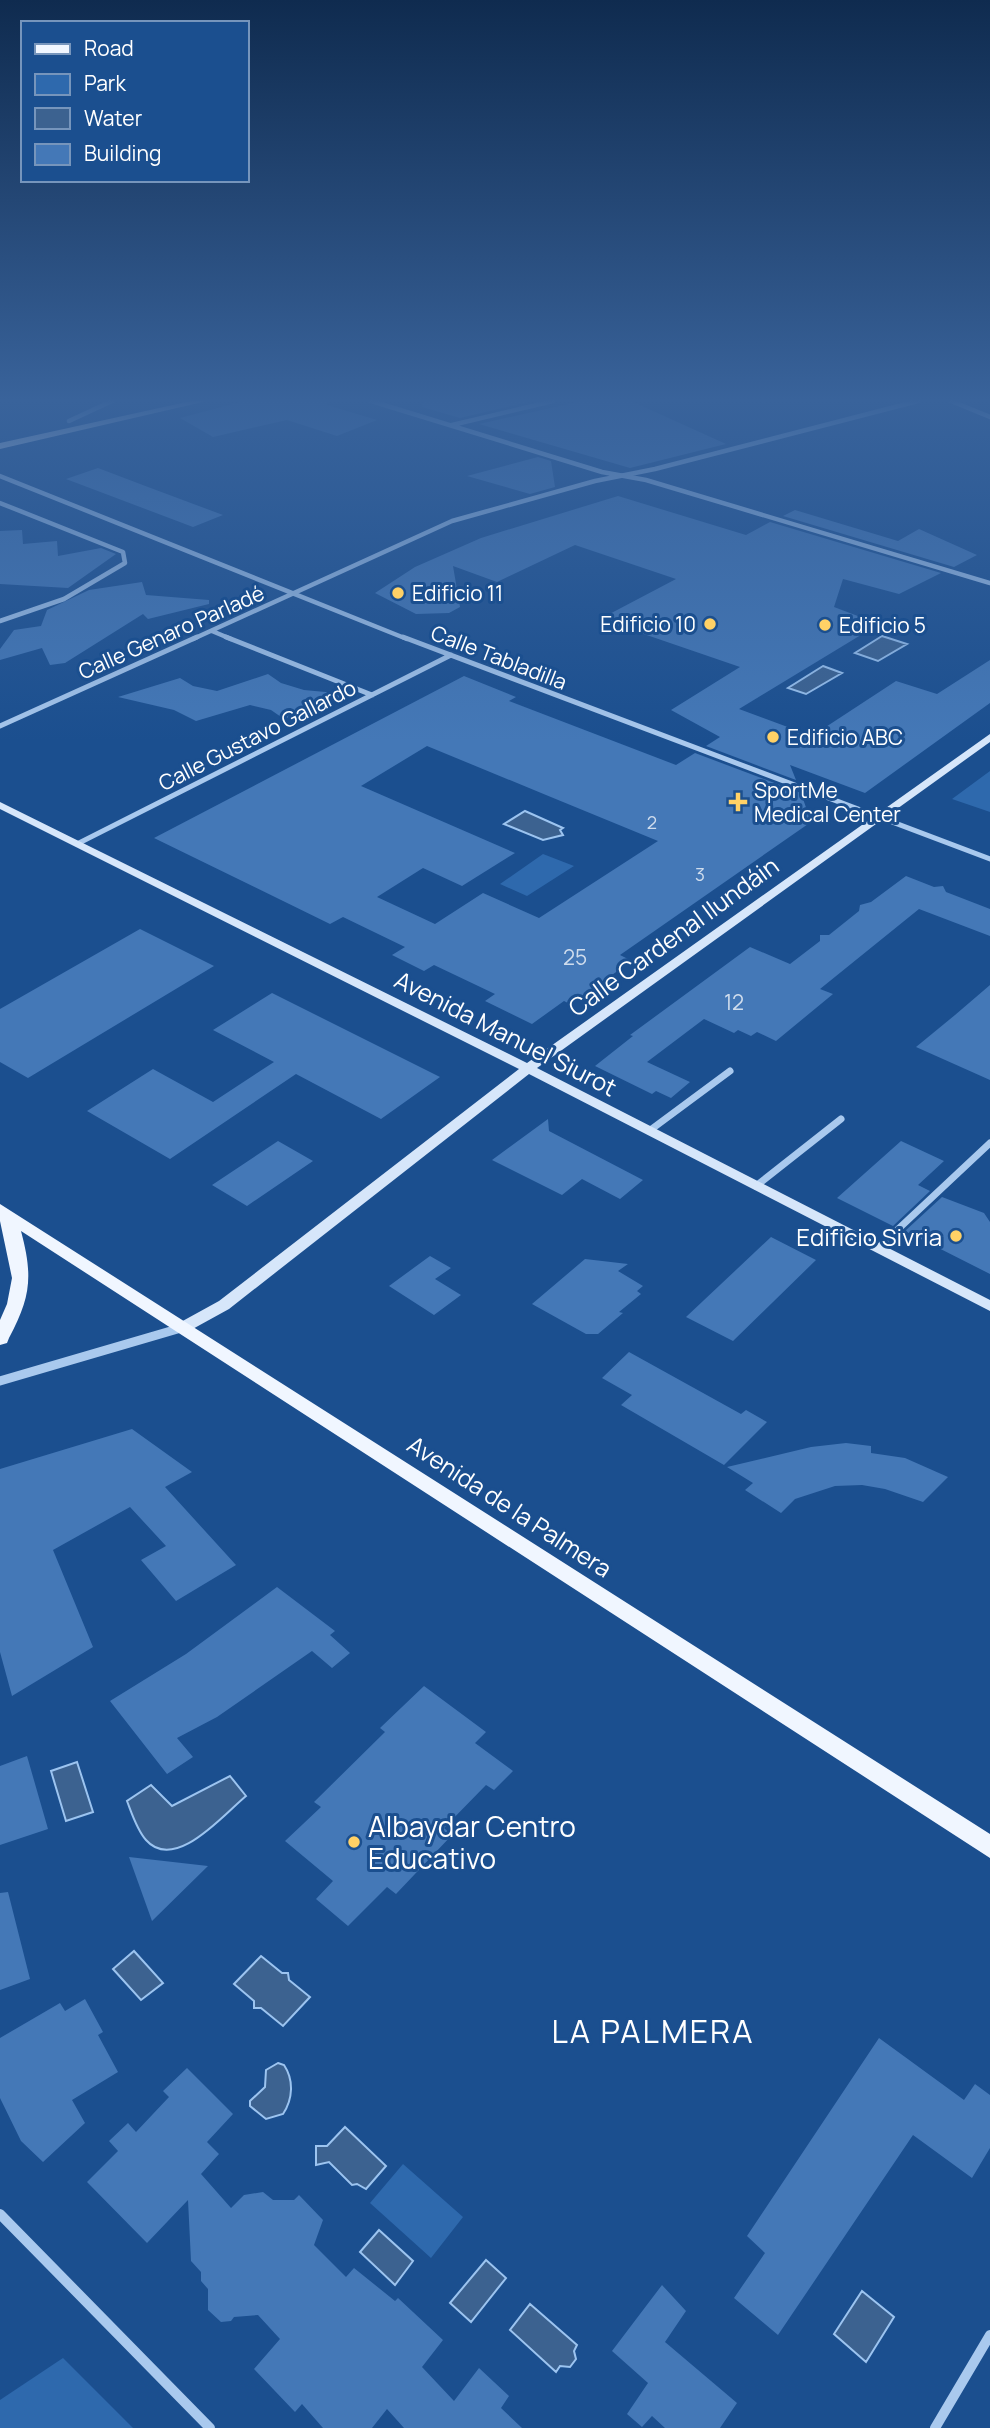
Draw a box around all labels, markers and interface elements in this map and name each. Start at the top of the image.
legend [21,21,248,182]
text: Road [84,34,134,62]
text: Park [84,69,126,97]
text: Water [84,104,143,132]
text: Building [84,139,161,167]
street label: Calle Genaro Parladé [74,578,268,686]
place label: Edificio 11 [412,579,503,607]
marker: Edificio 11 [390,585,406,601]
place label: Edificio 10 [600,610,696,638]
place label: Edificio 5 [839,611,926,639]
marker: Edificio 10 [702,616,718,632]
marker: Edificio 5 [817,617,833,633]
street label: Calle Tabladilla [427,618,571,696]
street label: Calle Gustavo Gallardo [154,673,360,797]
place label: Edificio ABC [787,723,903,751]
marker: Edificio ABC [765,729,781,745]
place label: SportMe Medical Center [754,776,901,828]
marker: SportMe Medical Center [728,792,748,812]
house number: 2 [647,810,657,834]
street label: Calle Cardenal Ilundáin [561,848,785,1024]
house number: 3 [695,862,705,886]
house number: 25 [563,943,587,971]
street label: Avenida Manuel Siurot [389,963,623,1103]
house number: 12 [724,988,744,1016]
place label: Edificio Sivria [796,1220,942,1253]
marker: Edificio Sivria [948,1228,964,1244]
street label: Avenida de la Palmera [401,1428,619,1584]
place label: Albaydar Centro Educativo [368,1807,576,1877]
marker: Albaydar Centro Educativo [346,1834,362,1850]
district label: LA PALMERA [552,2009,754,2053]

